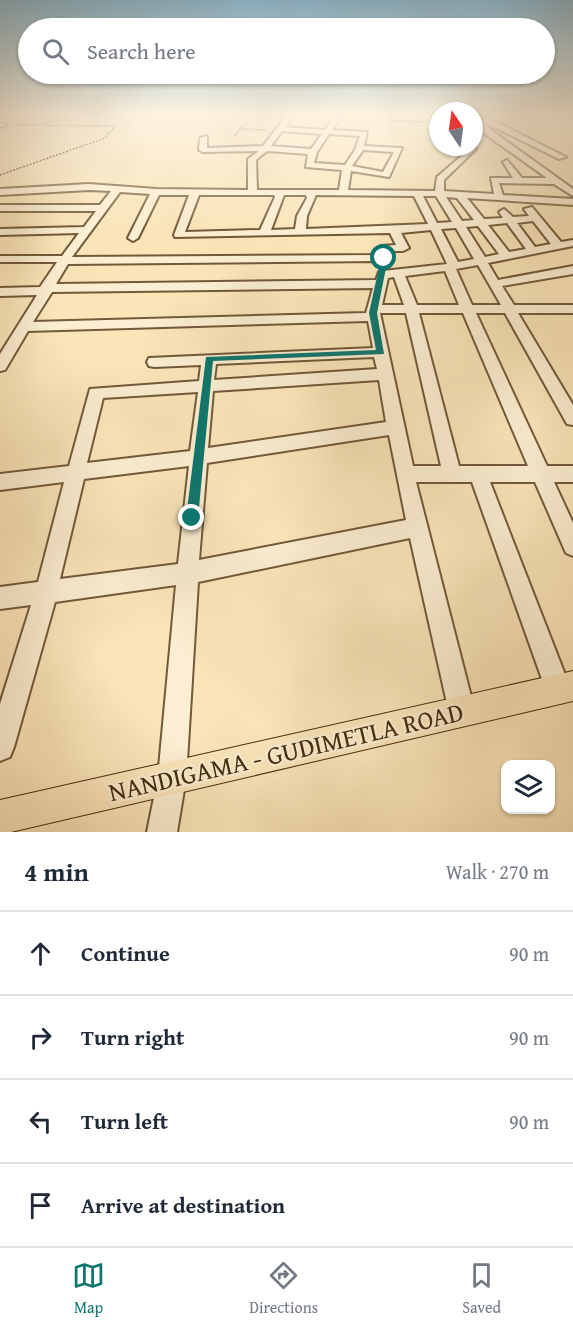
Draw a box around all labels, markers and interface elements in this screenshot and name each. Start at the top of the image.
search box [18,18,555,84]
icon: search [39,35,72,68]
text: Search here [87,35,196,67]
north arrow [429,102,483,156]
route start [370,244,396,270]
route end [178,504,204,530]
street label: NANDIGAMA - GUDIMETLA ROAD [105,692,467,811]
map controls [501,760,555,814]
button: layers [501,760,555,814]
text: 4 min [24,852,89,891]
text: Walk · 270 m [446,857,549,886]
icon: ahead [24,937,57,970]
text: Continue [81,937,170,969]
text: 90 m [509,939,549,968]
icon: right [24,1021,57,1054]
text: Turn right [81,1021,184,1053]
text: 90 m [509,1023,549,1052]
icon: left [24,1105,57,1138]
text: Turn left [81,1105,168,1137]
text: 90 m [509,1107,549,1136]
icon: arrive [24,1189,57,1222]
text: Arrive at destination [81,1189,285,1221]
tab: Map [72,1259,105,1319]
tab: Directions [249,1259,318,1319]
tab: Saved [462,1259,501,1319]

